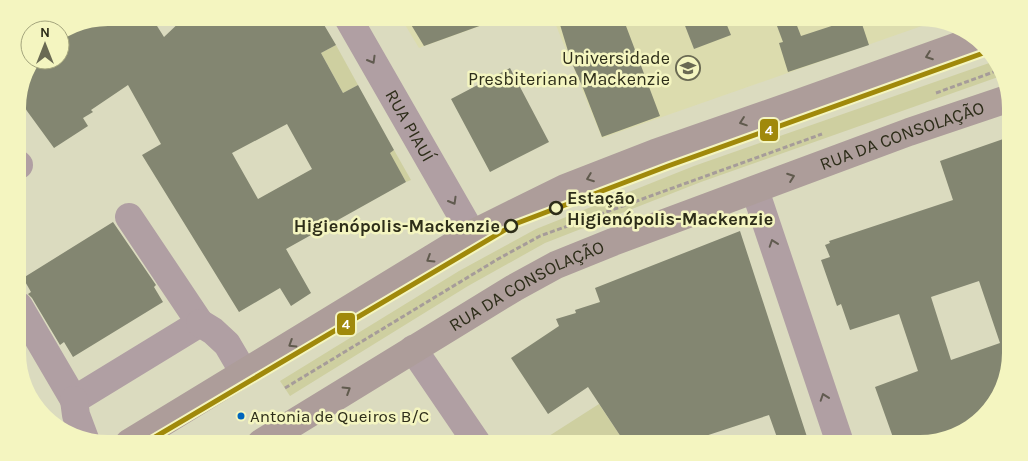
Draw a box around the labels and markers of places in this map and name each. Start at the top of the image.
place label: Universidade Presbiteriana Mackenzie [468,47,670,90]
school or university icon: Universidade Presbiteriana Mackenzie [675,55,701,81]
place label: Estação Higienópolis-Mackenzie [567,187,773,230]
marker: Estação Higienópolis-Mackenzie [549,201,563,215]
place label: Higienópolis-Mackenzie [294,215,500,237]
marker: Higienópolis-Mackenzie [504,219,518,233]
place label: Antonia de Queiros B/C [250,406,429,426]
marker: Antonia de Queiros B/C [236,411,246,421]

